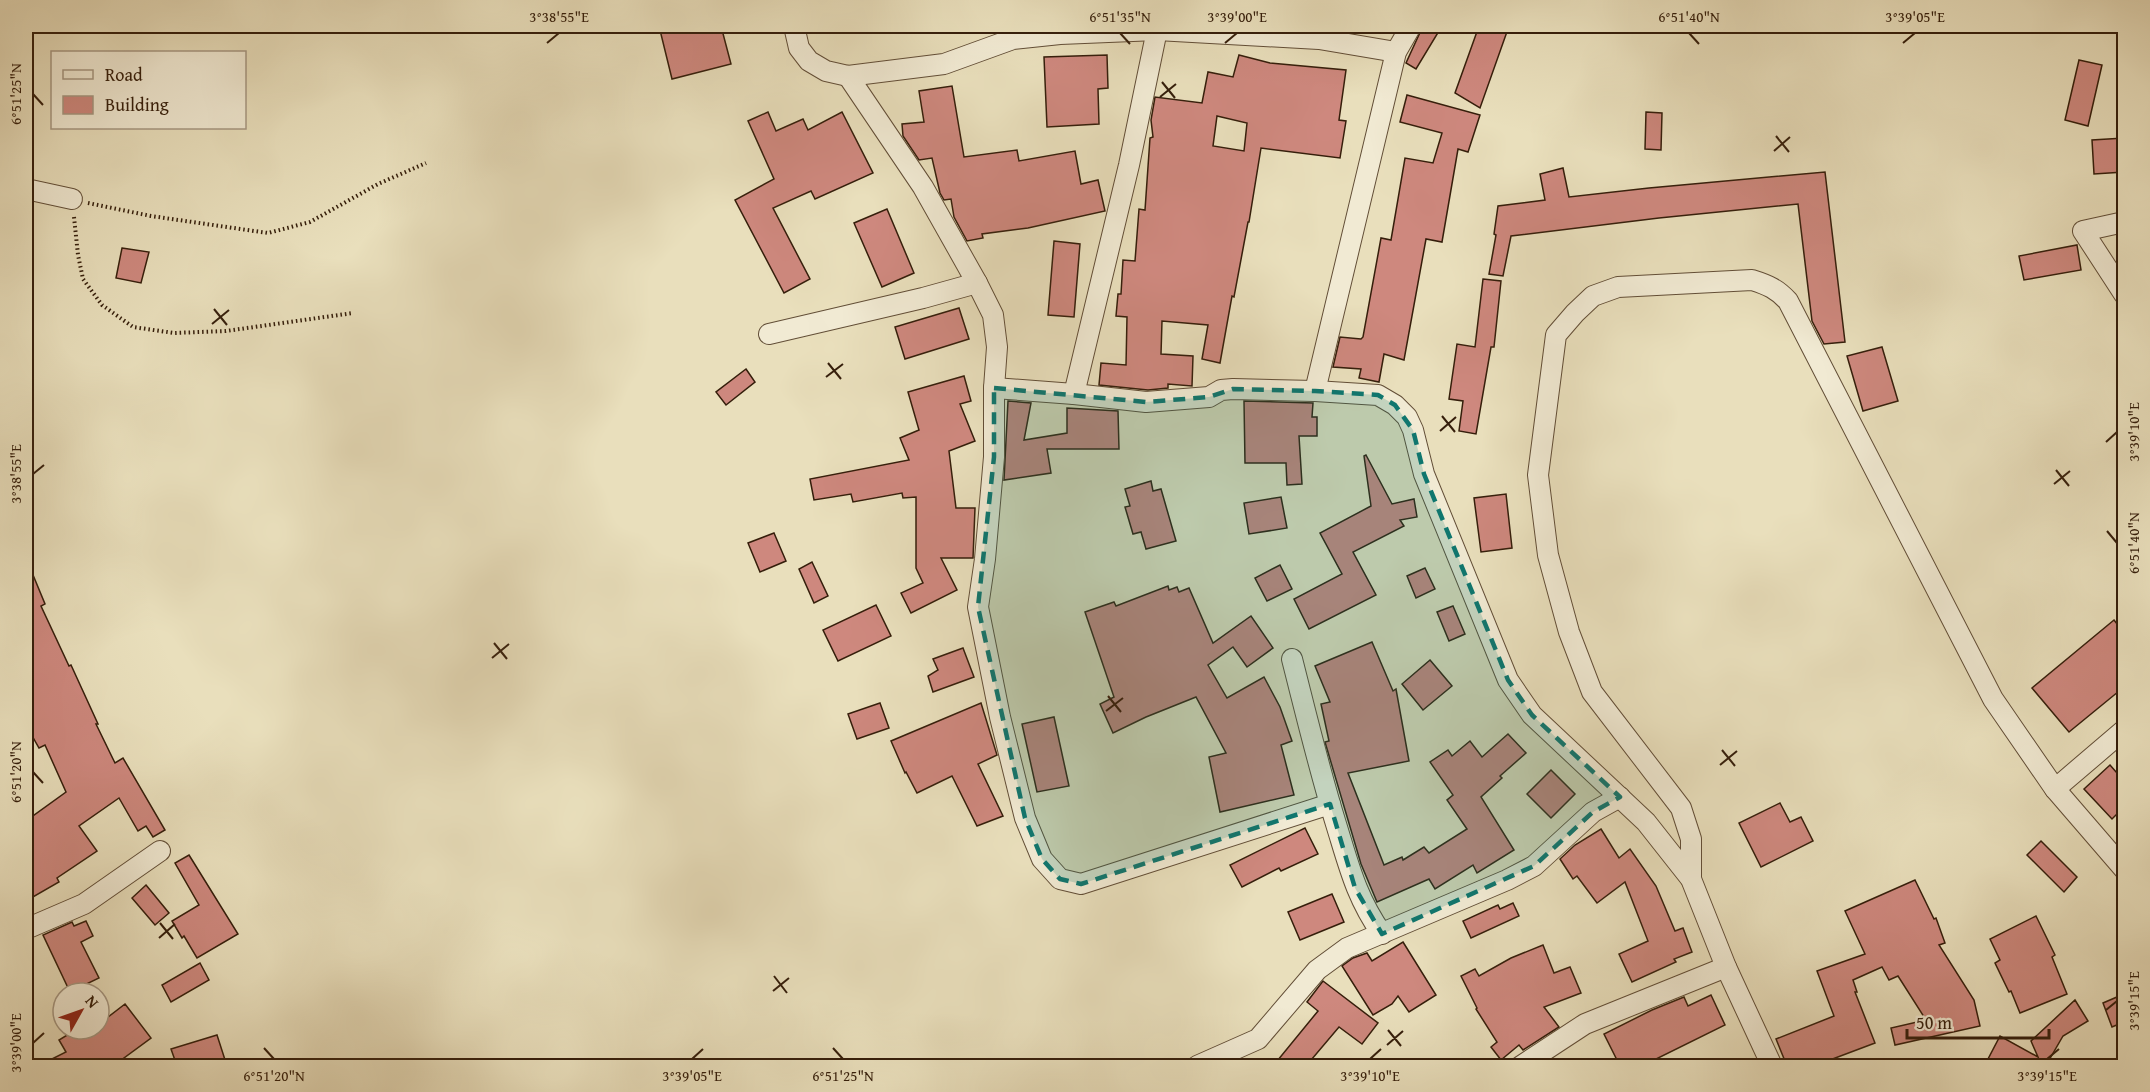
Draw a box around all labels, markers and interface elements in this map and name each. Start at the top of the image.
text: 3°38'55"E [529,6,589,27]
text: 6°51'35"N [1089,6,1151,27]
text: 3°39'00"E [1207,6,1267,27]
text: 6°51'40"N [1658,6,1720,27]
text: 3°39'05"E [1885,6,1945,27]
legend [51,51,246,129]
text: Road [105,61,143,88]
text: 6°51'25"N [5,63,26,125]
text: Building [105,91,169,118]
text: 3°39'10"E [2123,402,2144,462]
text: 3°38'55"E [5,444,26,504]
text: 6°51'40"N [2123,512,2144,574]
text: 6°51'20"N [5,741,26,803]
text: 3°39'15"E [2123,971,2144,1031]
north arrow [51,981,111,1041]
text: N [80,990,105,1013]
scale bar [1907,1002,2050,1040]
text: 50 m [1916,1009,1952,1036]
text: 3°39'00"E [5,1013,26,1073]
text: 6°51'20"N [243,1065,305,1086]
text: 3°39'05"E [662,1065,722,1086]
text: 6°51'25"N [812,1065,874,1086]
text: 3°39'10"E [1340,1065,1400,1086]
text: 3°39'15"E [2017,1065,2077,1086]

